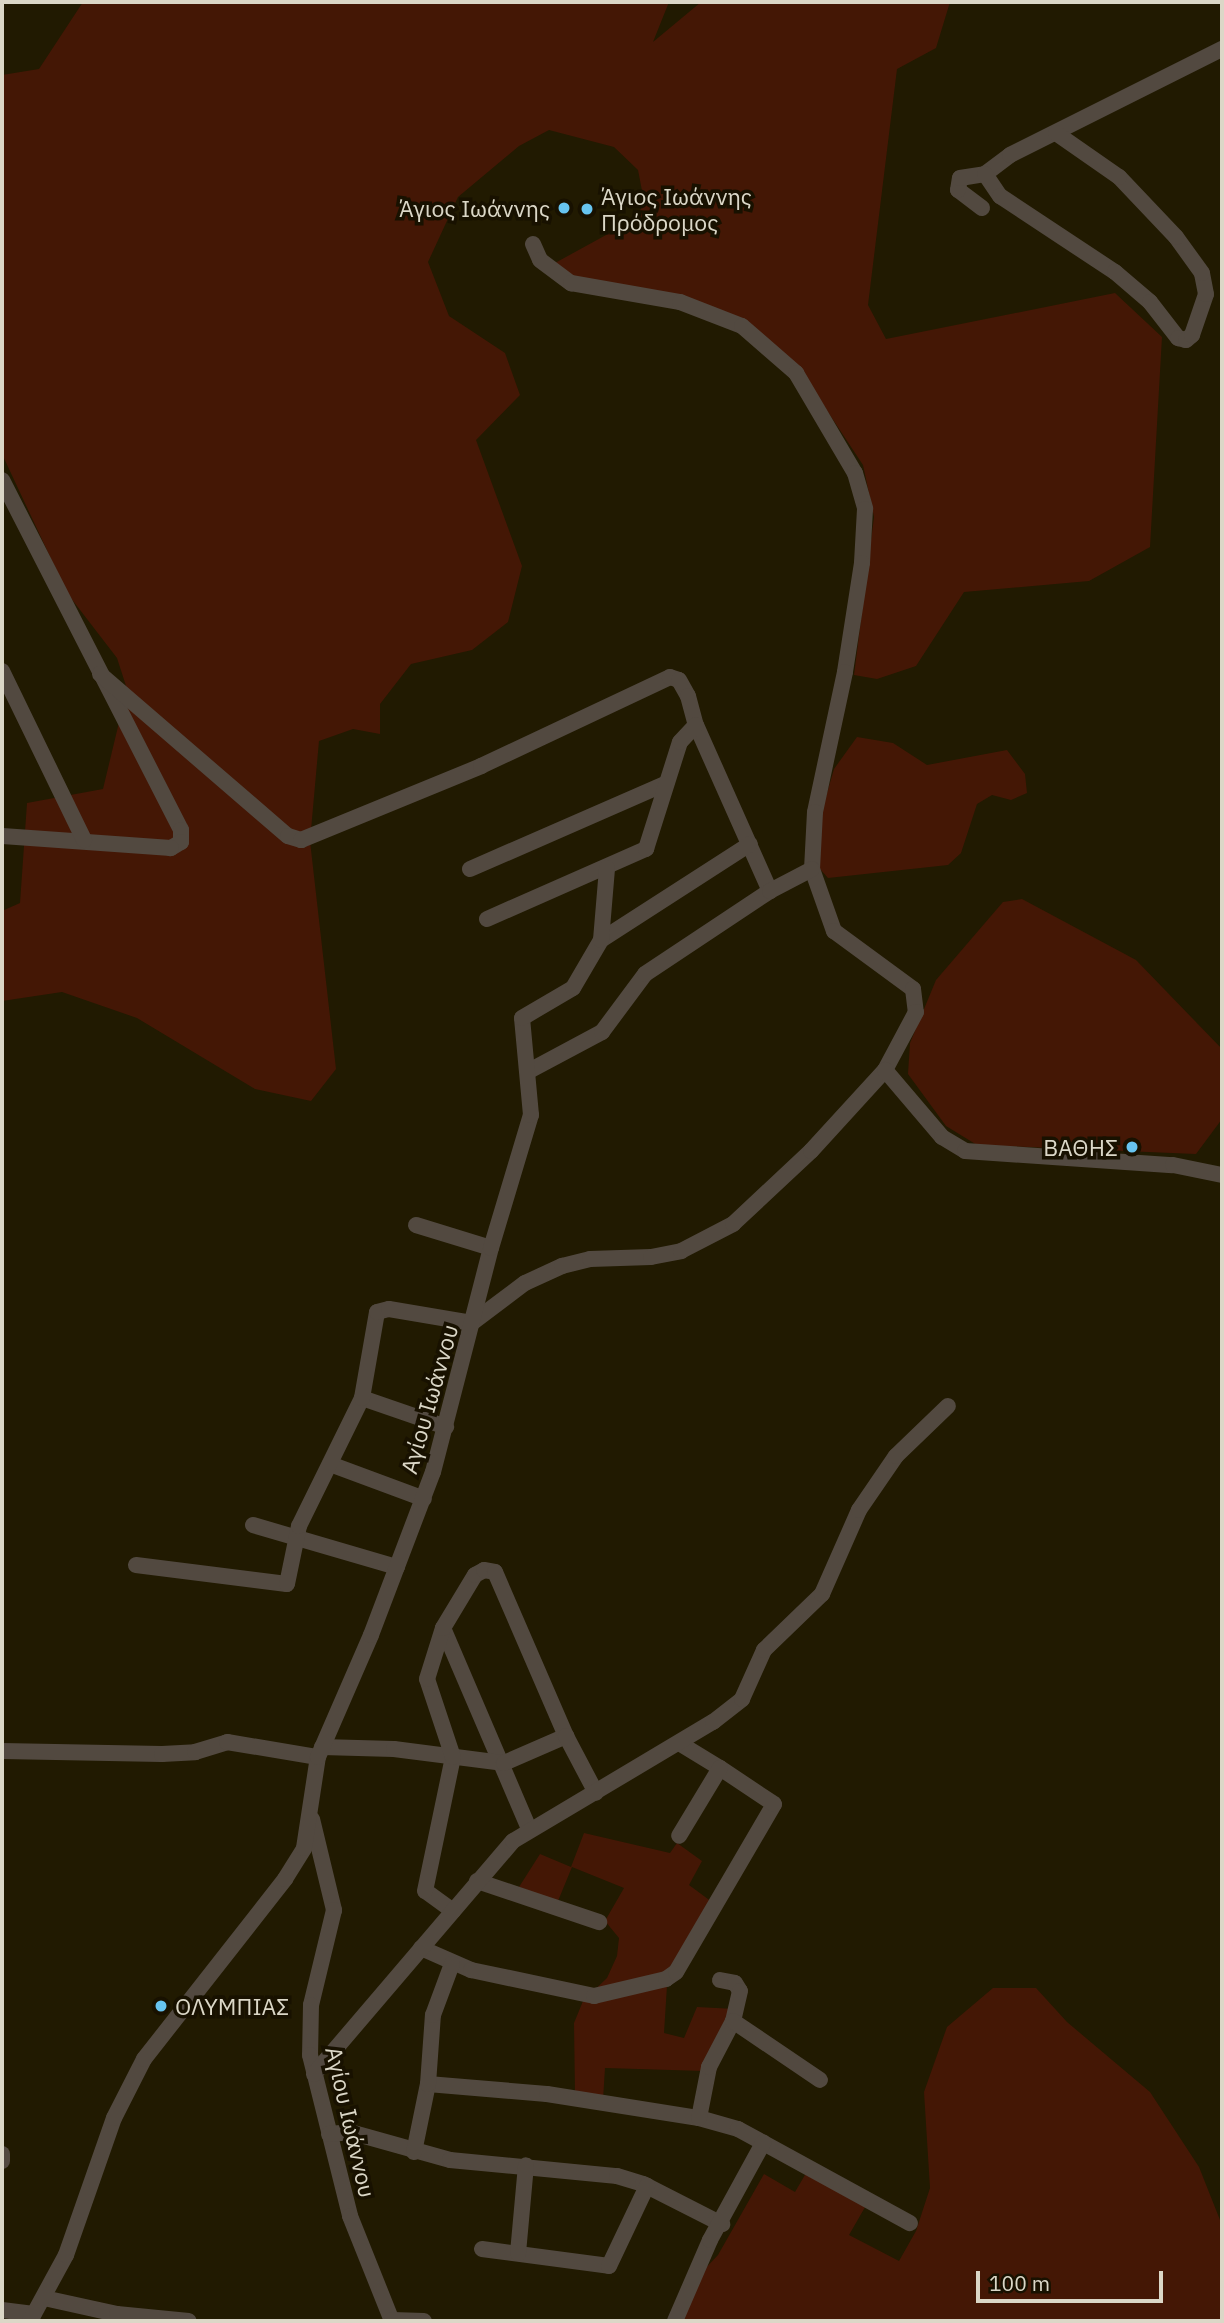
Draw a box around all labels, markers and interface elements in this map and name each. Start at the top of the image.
place label: Άγιος Ιωάννης Πρόδρομος [601,182,752,236]
place label: Άγιος Ιωάννης [399,194,550,222]
marker: Άγιος Ιωάννης [556,200,572,216]
marker: Άγιος Ιωάννης Πρόδρομος [579,201,595,217]
place label: ΒΑΘΗΣ [1043,1133,1118,1161]
marker: ΒΑΘΗΣ [1124,1139,1140,1155]
street label: Αγίου Ιωάννου [394,1321,464,1477]
place label: ΟΛΥΜΠΙΑΣ [175,1992,289,2020]
marker: ΟΛΥΜΠΙΑΣ [153,1998,169,2014]
street label: Αγίου Ιωάννου [320,2044,382,2200]
scale bar [979,2256,1166,2300]
text: 100 m [989,2269,1050,2297]

